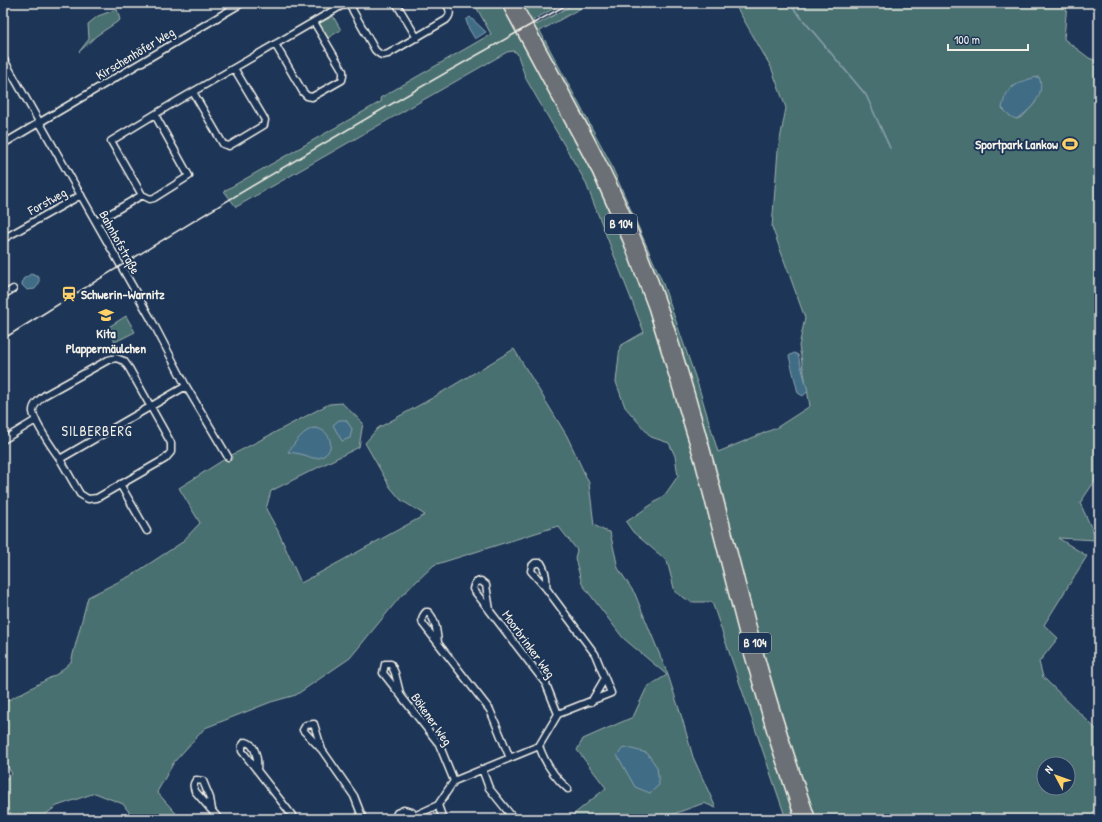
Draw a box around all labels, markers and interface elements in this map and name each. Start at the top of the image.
street label: Kirschenhöfer Weg [92,22,178,84]
scale bar [948,26,1028,52]
text: 100 m [954,31,980,48]
place label: Sportpark Lankow [975,135,1058,154]
sports icon: Sportpark Lankow [1061,135,1079,153]
street label: Forstweg [24,183,70,219]
street label: Bahnhofstraße [95,207,145,277]
road number: B 104 [605,214,637,234]
station icon: Schwerin-Warnitz [60,285,78,303]
place label: Schwerin-Warnitz [81,285,165,303]
school or university icon: Kita Plappermäulchen [97,306,115,324]
place label: Kita Plappermäulchen [66,324,146,358]
district label: SILBERBERG [62,421,132,440]
street label: Moorbrinker Weg [498,606,560,682]
road number: B 104 [739,633,771,653]
street label: Bökener Weg [407,689,457,749]
north arrow [1036,756,1076,796]
text: N [1041,763,1056,776]

